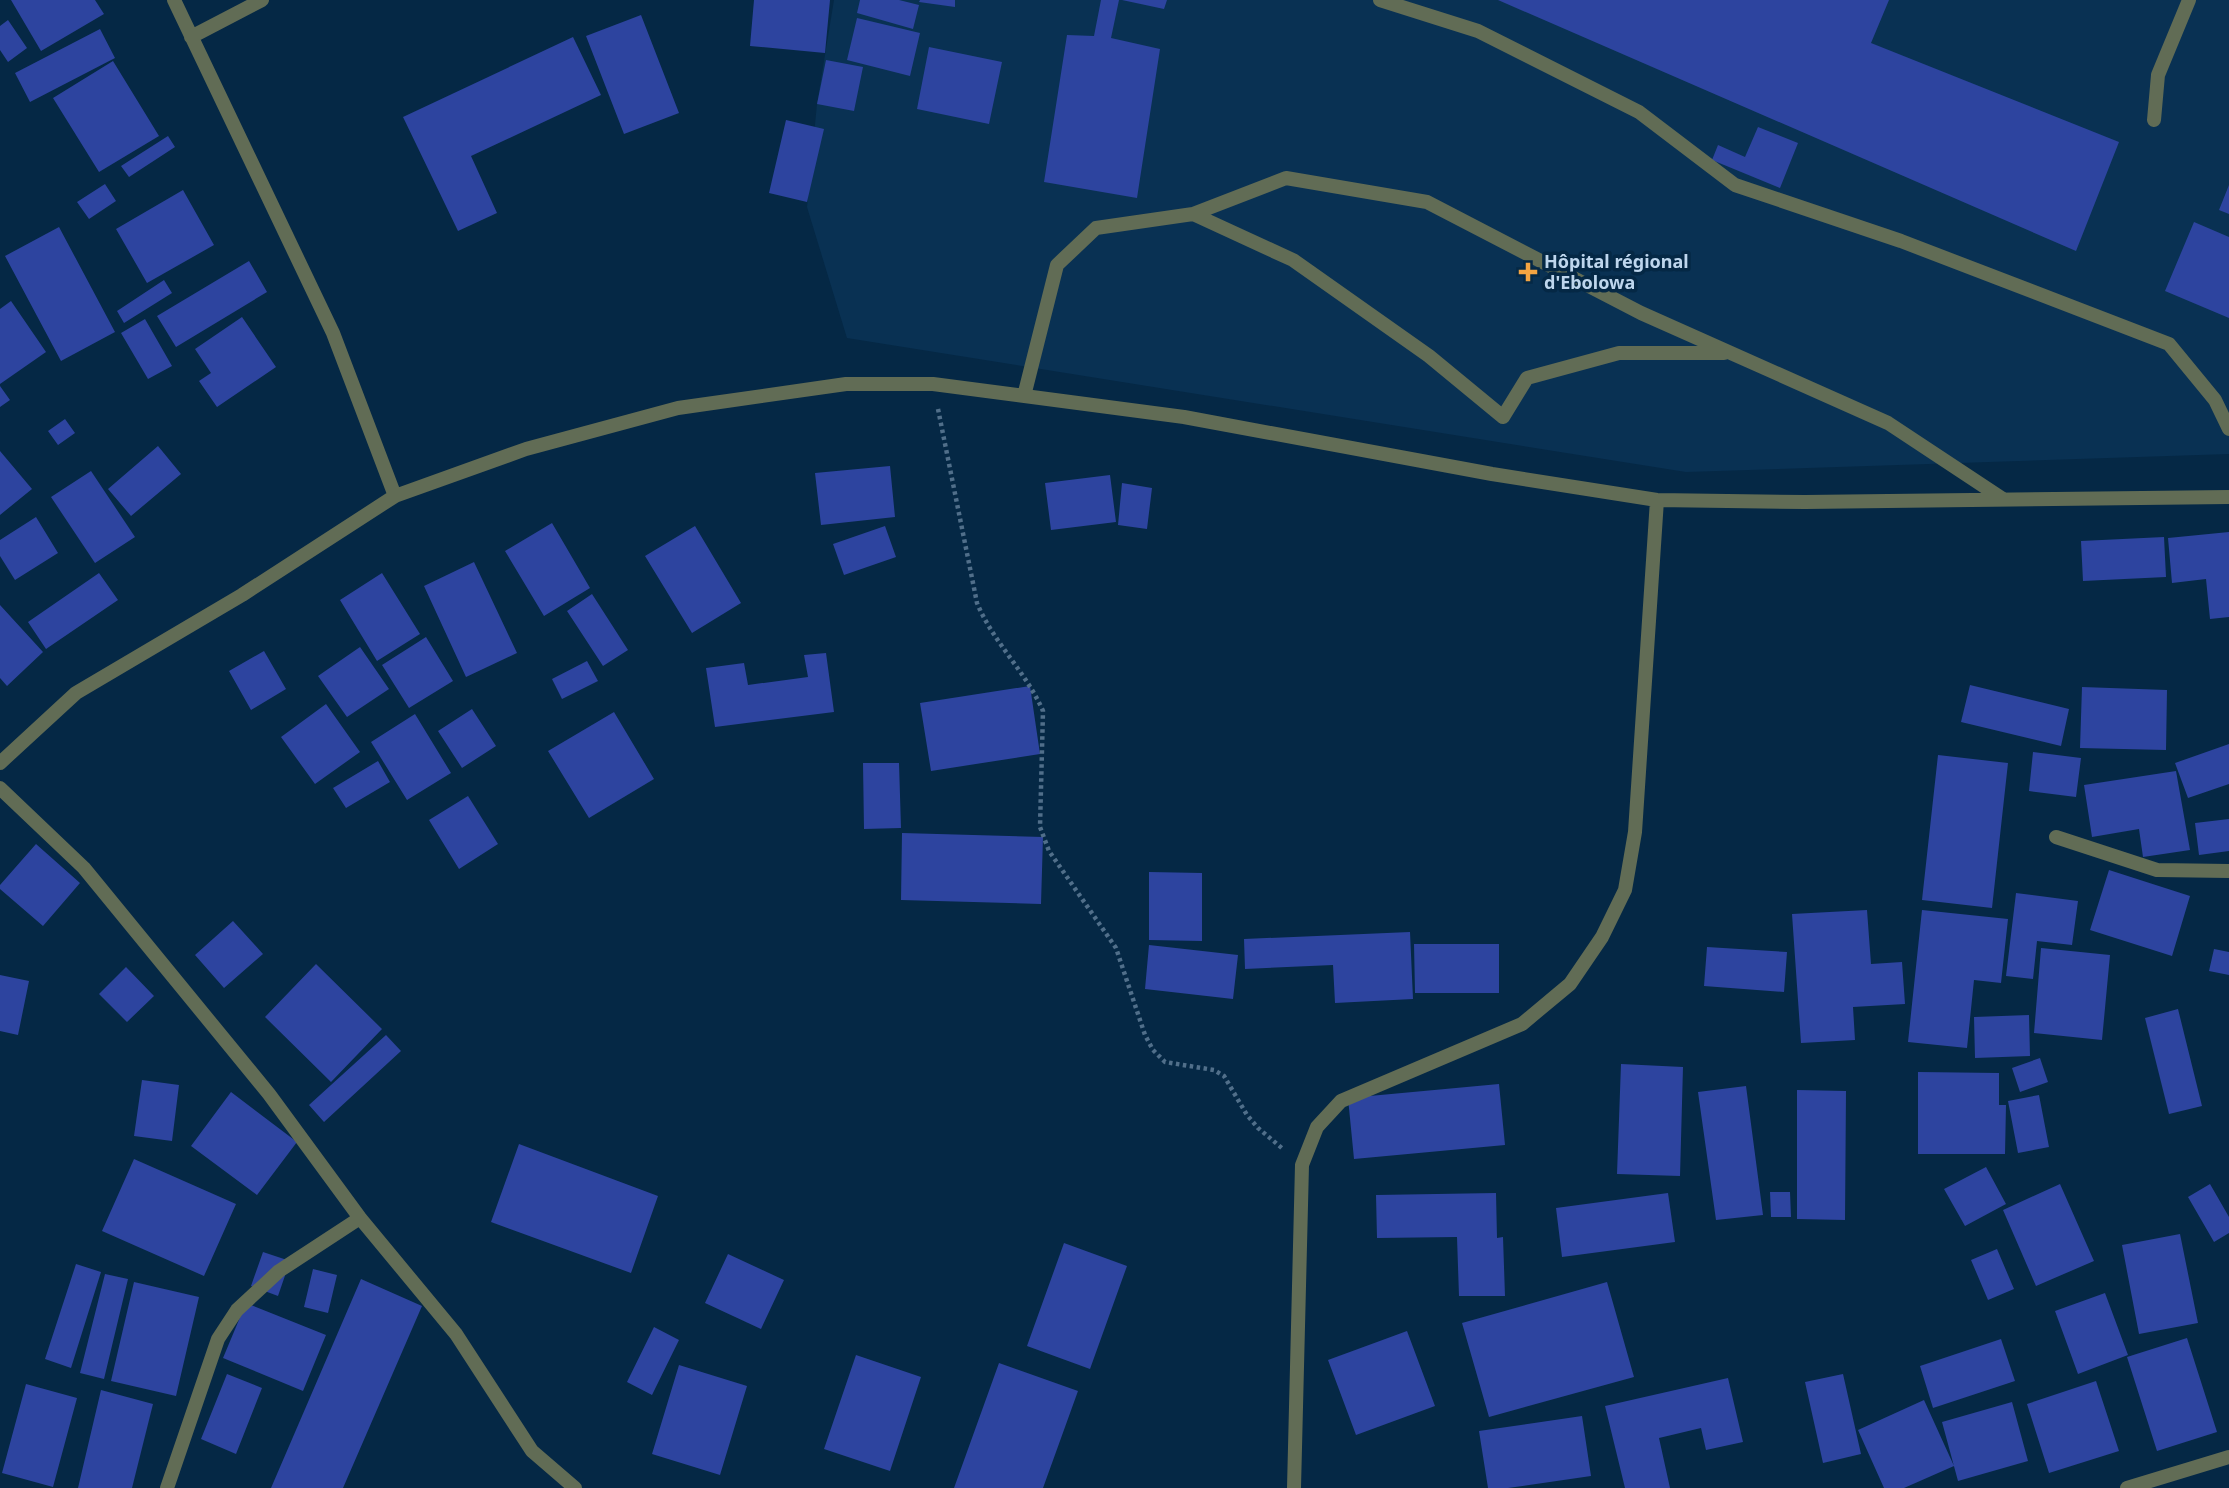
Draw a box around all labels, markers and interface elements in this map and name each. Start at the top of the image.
place label: Hôpital régional d'Ebolowa [1544,249,1689,294]
marker: Hôpital régional d'Ebolowa [1518,262,1538,282]

